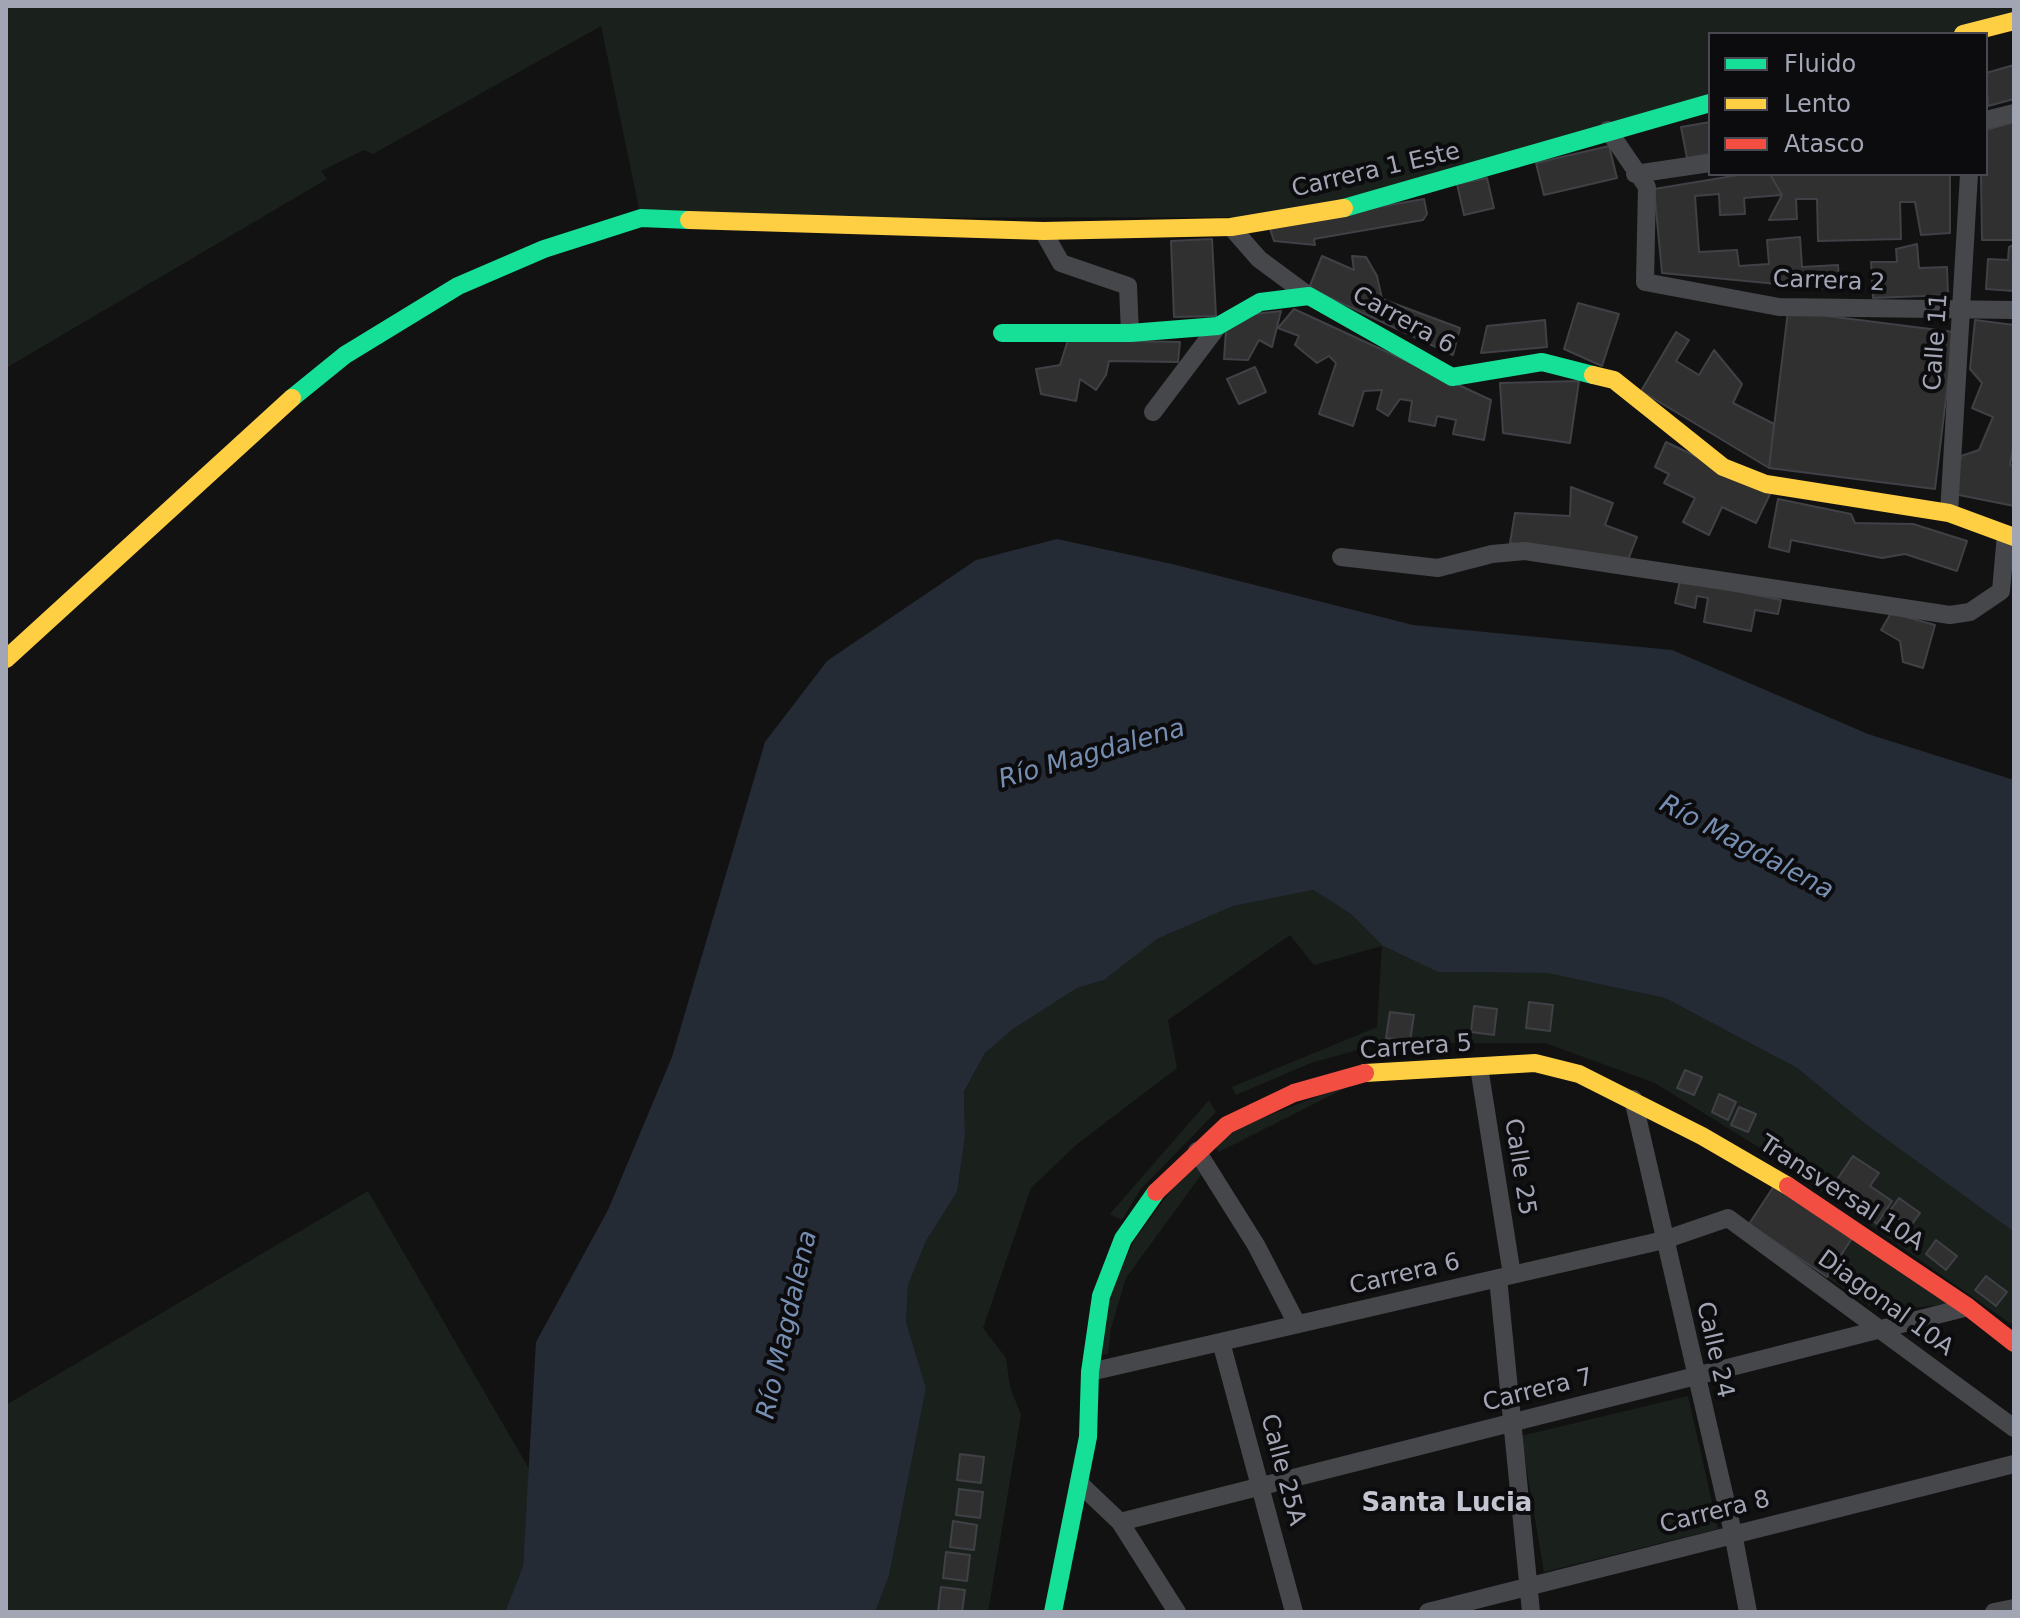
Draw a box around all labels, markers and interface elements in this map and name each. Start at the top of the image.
legend [1708,32,1988,176]
text: Fluido [1784,50,1856,78]
text: Lento [1784,90,1851,118]
text: Atasco [1784,130,1865,158]
street label: Carrera 1 Este [1289,138,1463,204]
street label: Carrera 2 [1772,266,1886,298]
street label: Carrera 6 [1347,281,1459,361]
street label: Calle 11 [1919,292,1955,392]
water label: Río Magdalena [995,713,1189,797]
water label: Río Magdalena [1654,789,1838,907]
street label: Carrera 5 [1359,1030,1473,1066]
street label: Calle 25 [1497,1116,1541,1218]
street label: Transversal 10A [1753,1130,1929,1258]
water label: Río Magdalena [751,1228,825,1422]
street label: Diagonal 10A [1811,1245,1959,1363]
street label: Carrera 6 [1347,1248,1463,1302]
street label: Calle 24 [1689,1299,1739,1401]
street label: Carrera 7 [1480,1363,1596,1419]
street label: Calle 25A [1253,1411,1311,1529]
street label: Carrera 8 [1657,1485,1773,1541]
district label: Santa Lucia [1362,1488,1532,1520]

